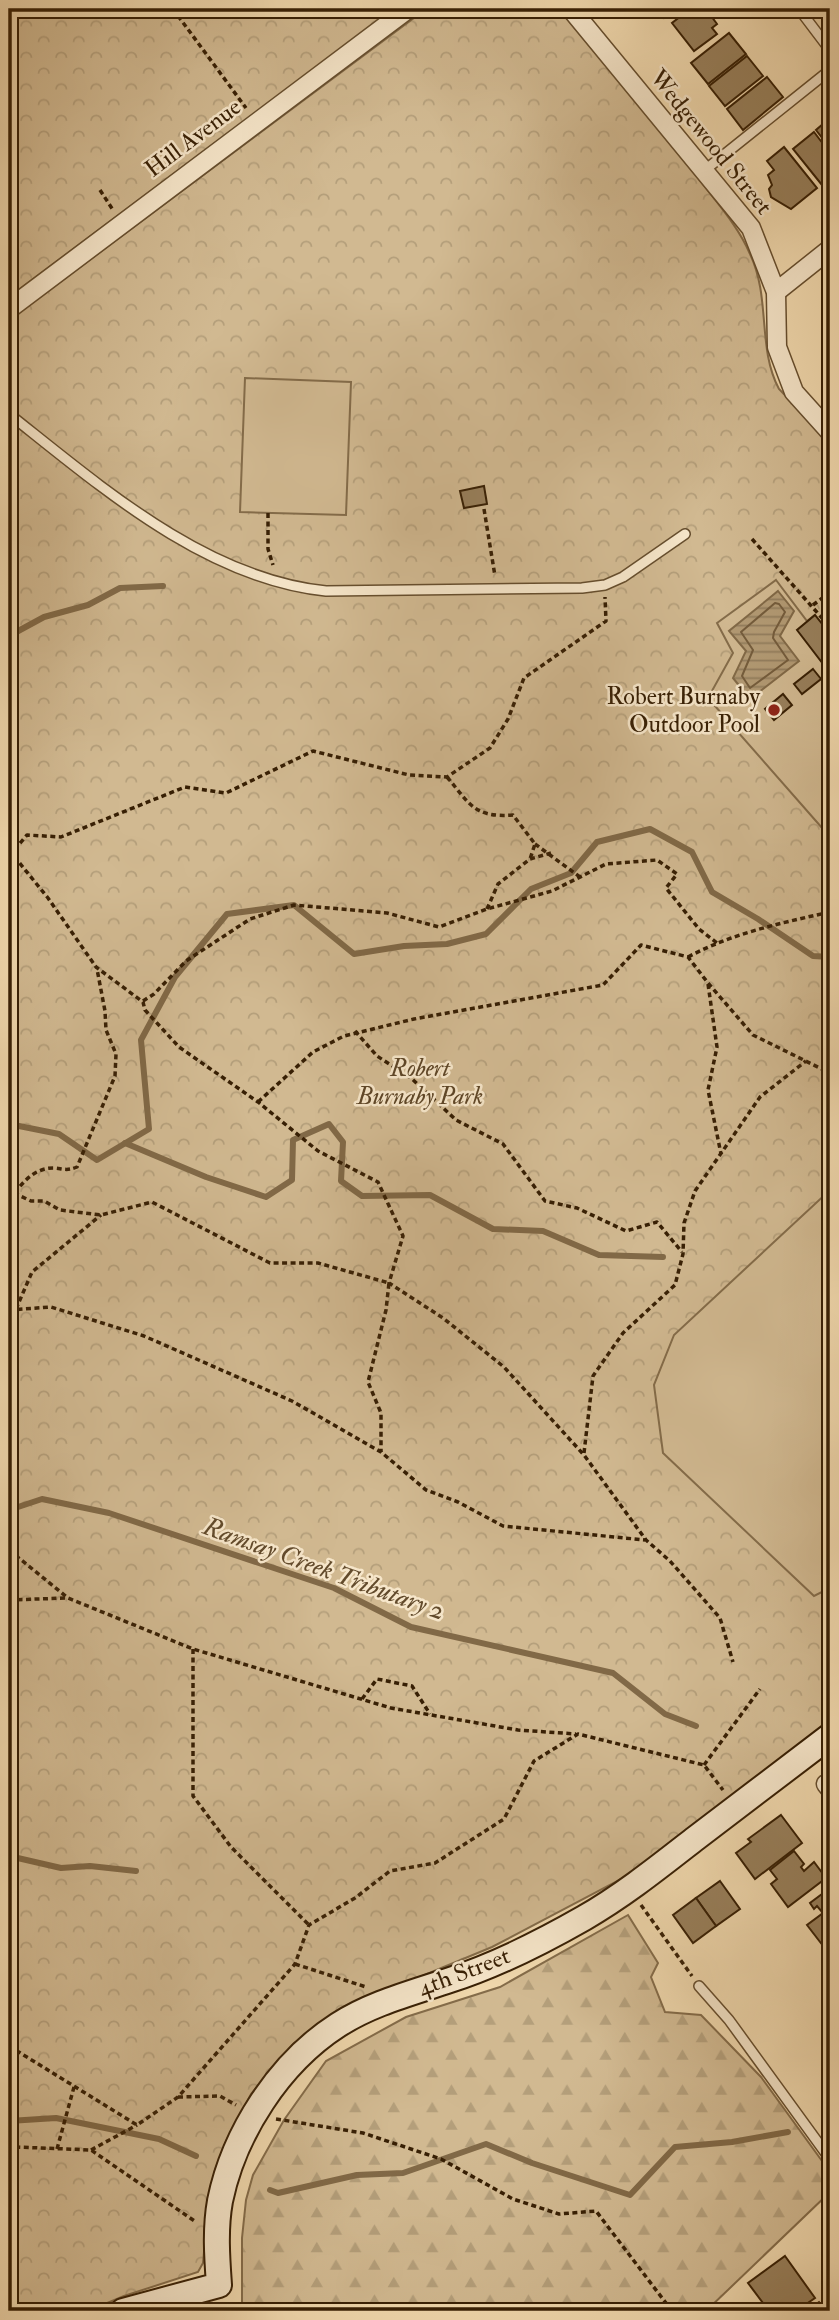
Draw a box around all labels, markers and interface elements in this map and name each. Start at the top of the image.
street label: Wedgewood Street [642,62,779,221]
street label: Hill Avenue [139,92,247,184]
place label: Robert Burnaby Outdoor Pool [606,681,760,740]
marker: Robert Burnaby Outdoor Pool [766,702,782,718]
park label: Robert Burnaby Park [356,1053,483,1112]
water label: Ramsay Creek Tributary 2 [198,1510,449,1628]
street label: 4th Street [414,1940,515,2004]

